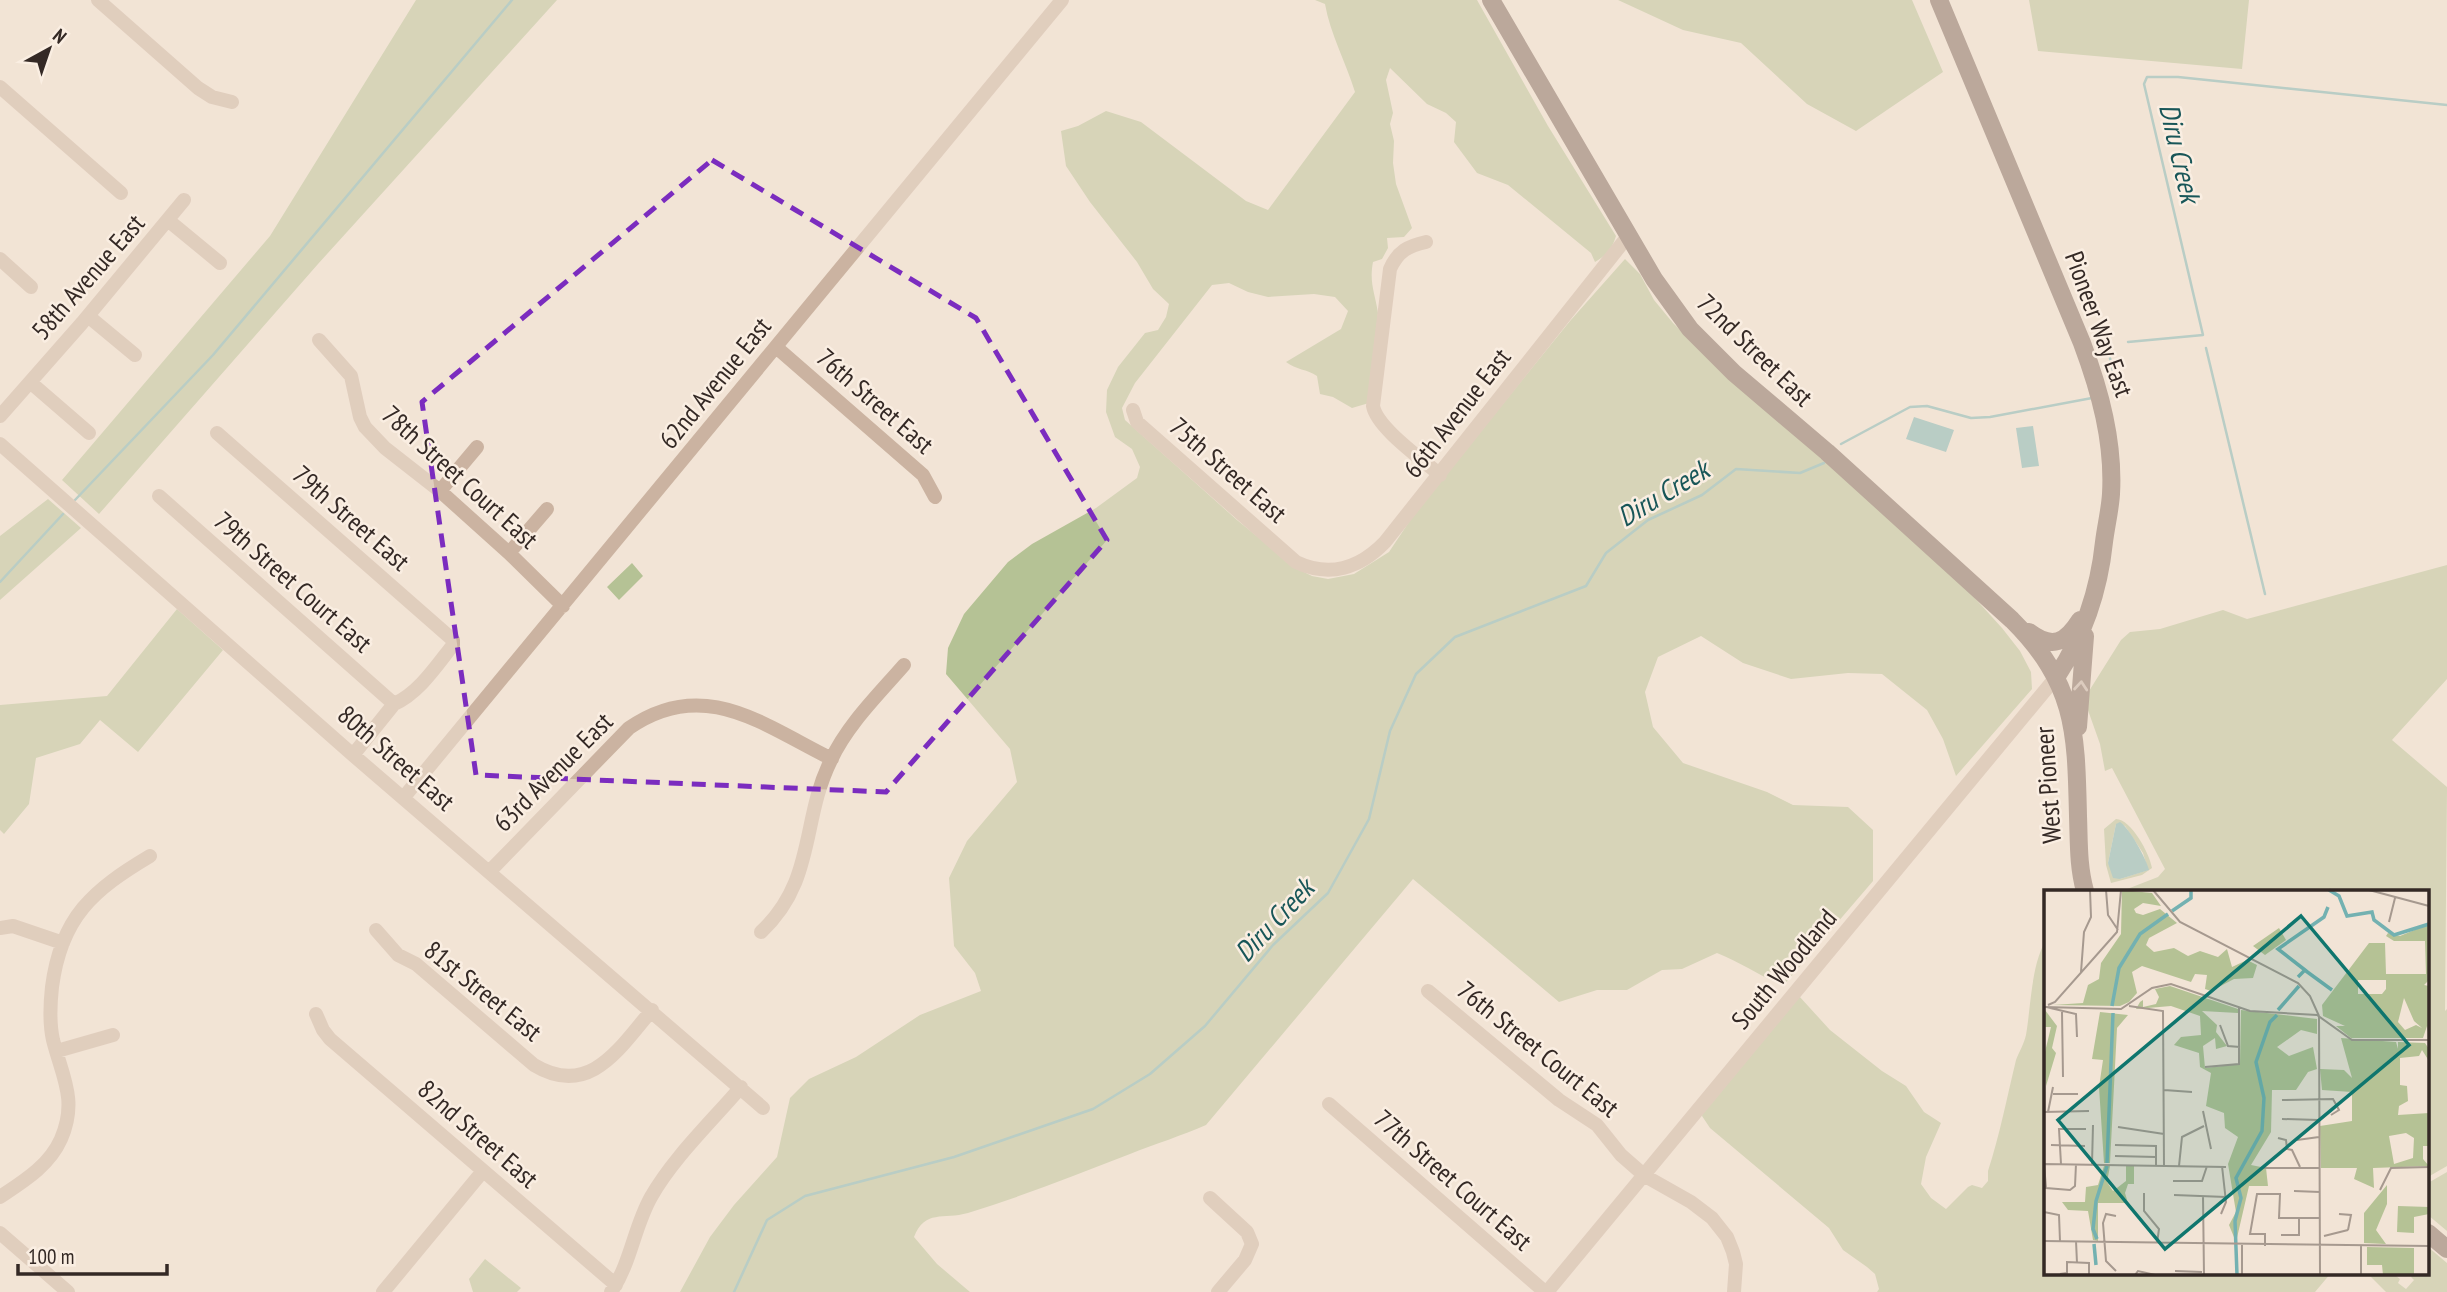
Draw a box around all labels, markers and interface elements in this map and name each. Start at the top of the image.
north arrow [14,14,84,84]
text: N [48,23,72,48]
water label: Diru Creek [2151,100,2211,209]
street label: 58th Avenue East [24,207,151,346]
street label: Pioneer Way East [2058,247,2141,401]
street label: 72nd Street East [1691,286,1820,413]
street label: 62nd Avenue East [652,310,778,455]
street label: 76th Street East [810,341,941,460]
street label: 66th Avenue East [1396,341,1517,484]
street label: 78th Street Court East [376,398,545,555]
street label: 75th Street East [1163,410,1294,529]
water label: Diru Creek [1610,449,1718,534]
street label: 79th Street East [286,458,417,577]
street label: 79th Street Court East [208,504,379,659]
one-way arrow [2073,680,2088,691]
street label: 80th Street East [331,698,462,817]
street label: 63rd Avenue East [486,705,619,838]
street label: West Pioneer [2027,725,2068,845]
water label: Diru Creek [1226,868,1324,969]
inset map [2044,890,2430,1274]
street label: South Woodland [1724,902,1843,1035]
street label: 81st Street East [418,933,549,1048]
street label: 76th Street Court East [1451,973,1626,1124]
street label: 82nd Street East [411,1072,545,1195]
street label: 77th Street Court East [1368,1102,1539,1257]
scale bar [18,1232,166,1276]
text: 100 m [28,1243,74,1270]

